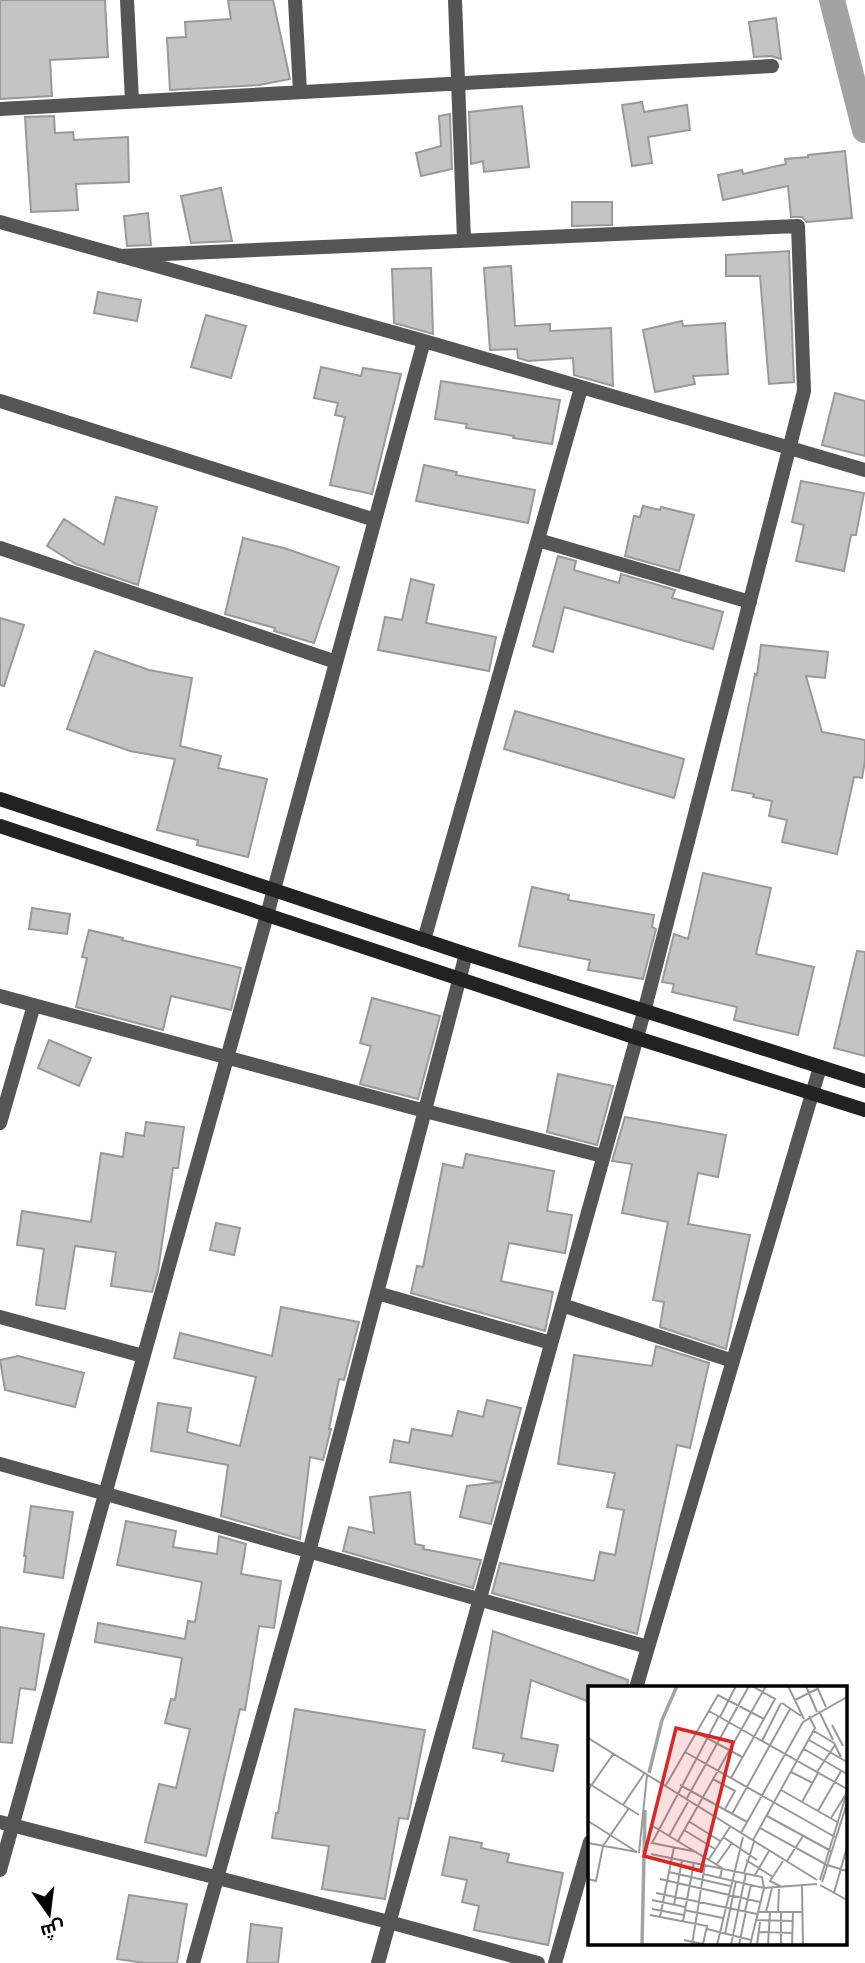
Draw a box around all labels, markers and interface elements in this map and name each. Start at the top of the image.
inset map [588,1686,848,1946]
north arrow [14,1879,84,1949]
text: ش [38,1916,68,1945]

